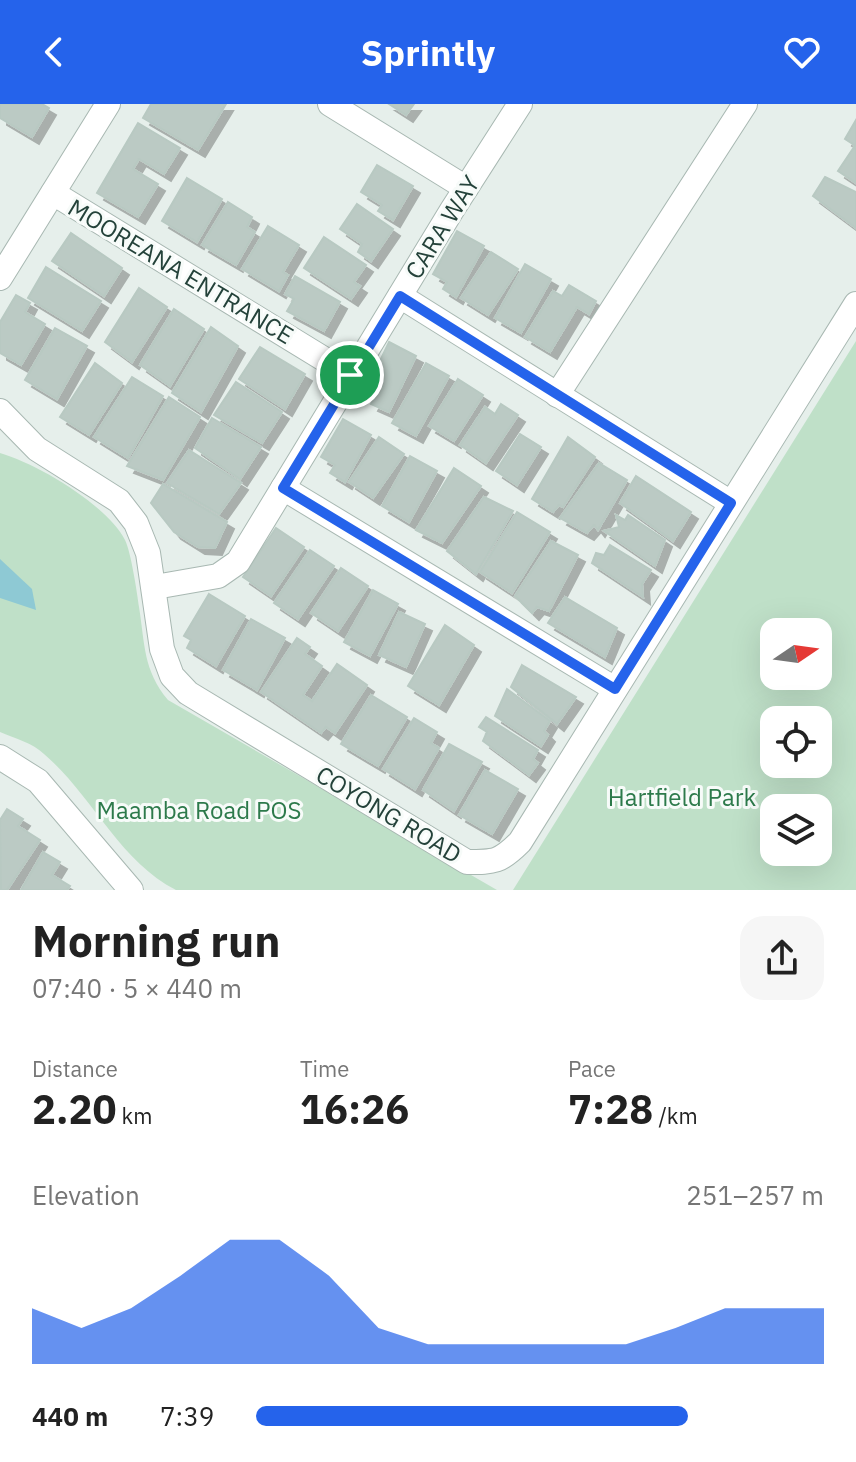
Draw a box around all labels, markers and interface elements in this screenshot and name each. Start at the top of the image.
text: Sprintly [361,29,495,76]
icon: back [32,30,76,74]
icon: heart [780,30,824,74]
street label: CARA WAY [398,169,486,285]
street label: MOOREANA ENTRANCE [62,191,300,351]
pin [316,341,384,409]
icon: arrive [328,353,372,397]
north arrow [760,618,832,690]
map controls [760,618,832,866]
button: locate [760,706,832,778]
street label: COYONG ROAD [311,758,467,870]
park label: Hartfield Park [608,781,757,813]
park label: Maamba Road POS [97,794,301,826]
button: layers [760,794,832,866]
text: Morning run [32,912,281,969]
button: share [740,916,824,1000]
text: 07:40 · 5 × 440 m [32,971,242,1005]
text: Distance [32,1054,118,1083]
text: Time [300,1054,349,1083]
text: Pace [568,1054,616,1083]
text: 2.20 [32,1083,116,1135]
text: 16:26 [300,1083,409,1135]
text: 7:28 [568,1083,653,1135]
text: km [116,1101,152,1130]
text: /km [653,1101,698,1130]
text: Elevation [32,1178,140,1212]
text: 251–257 m [686,1178,824,1212]
text: 440 m [32,1399,108,1433]
text: 7:39 [160,1399,214,1433]

